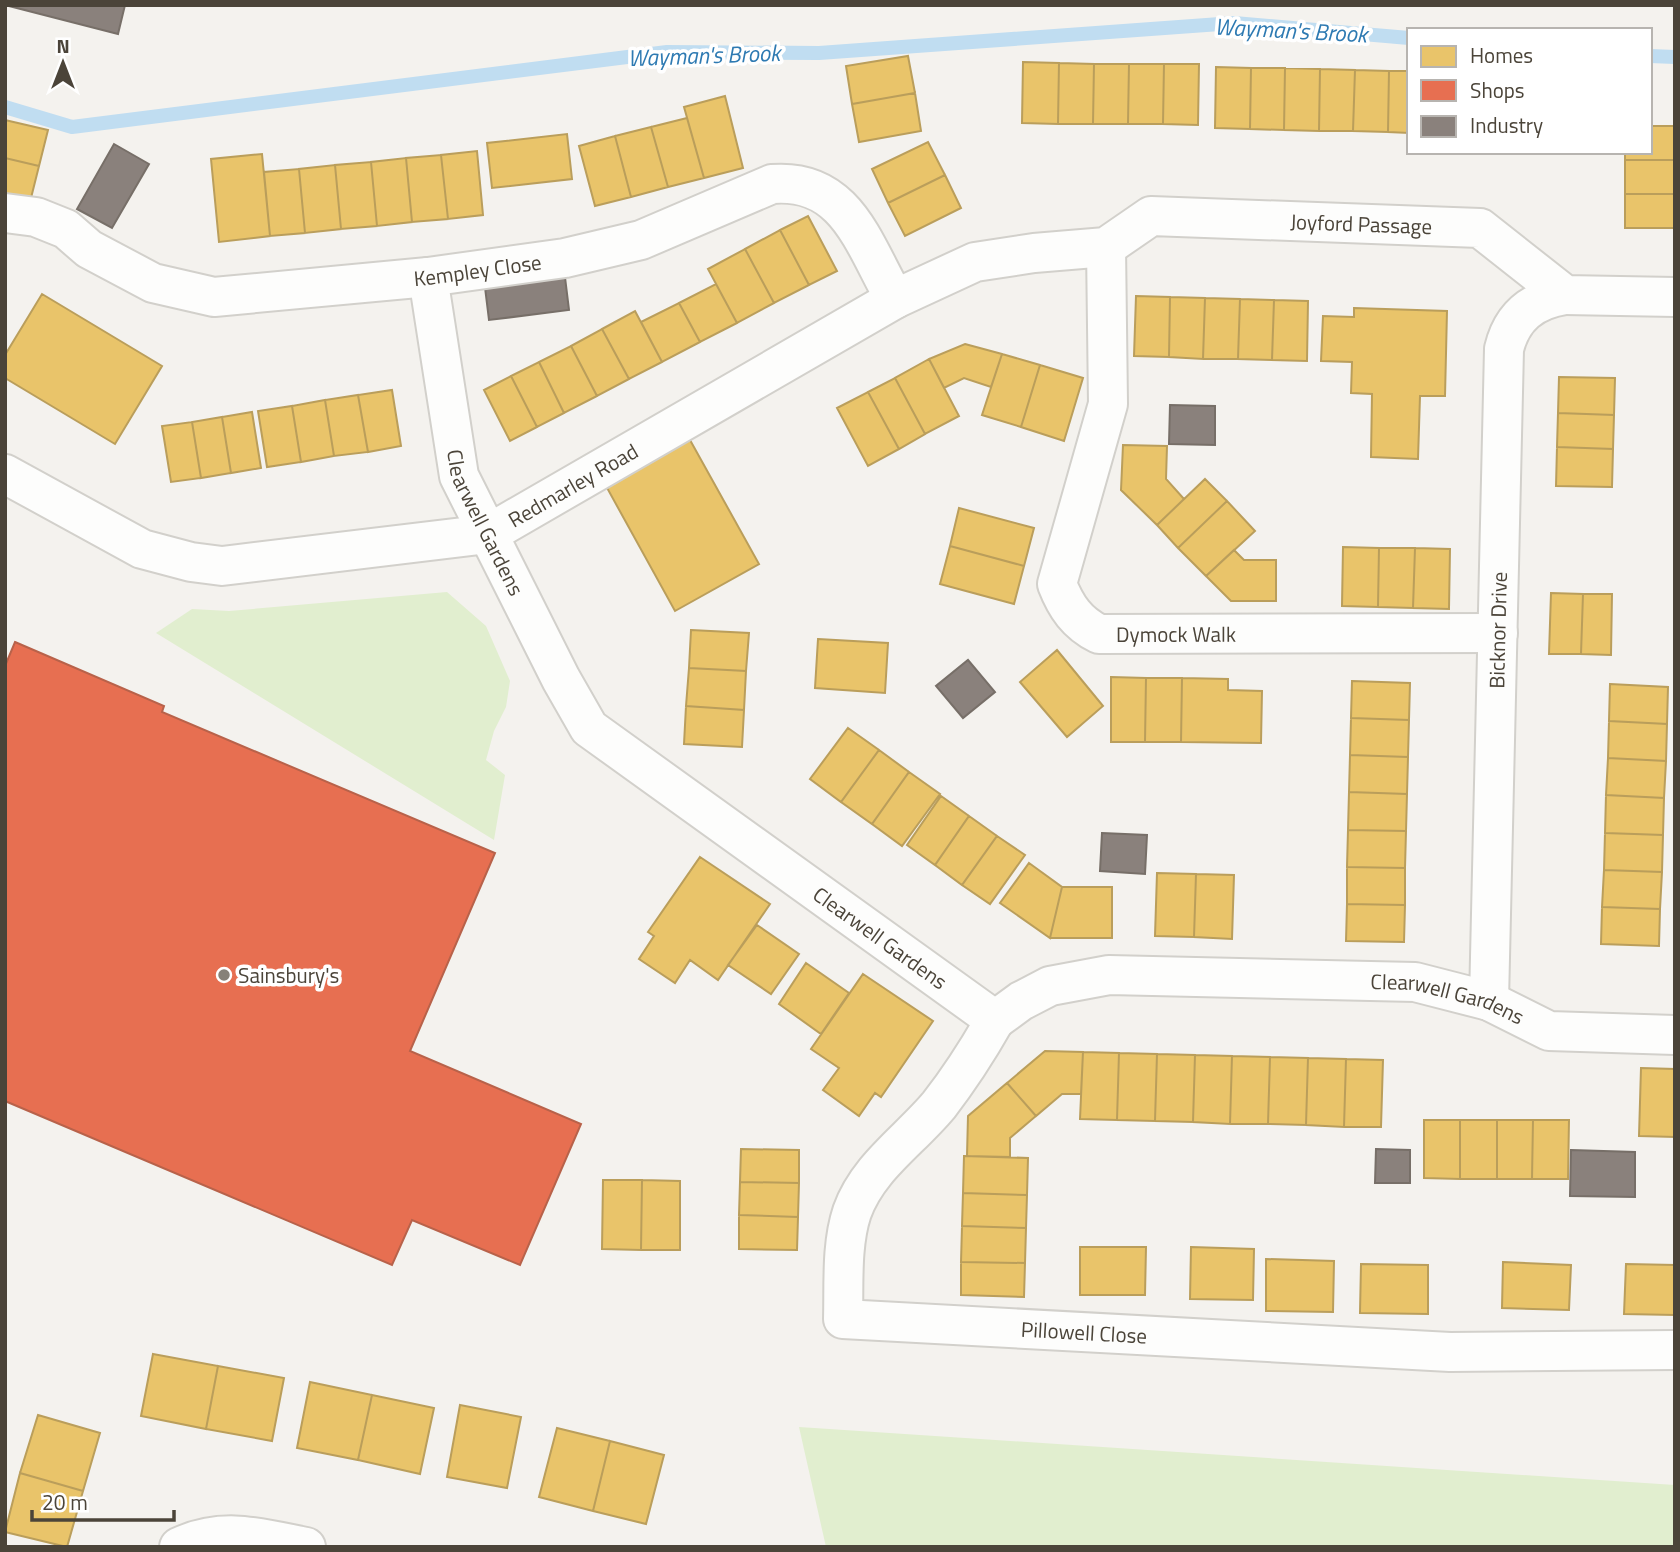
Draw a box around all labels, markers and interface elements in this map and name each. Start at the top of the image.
water label: Wayman's Brook [1214,9,1371,52]
north arrow [28,28,98,98]
legend [1407,28,1652,154]
text: N [56,31,70,60]
water label: Wayman's Brook [627,35,784,75]
text: Homes [1470,39,1533,71]
text: Shops [1470,74,1525,106]
text: Industry [1470,109,1543,141]
street label: Joyford Passage [1290,205,1433,242]
street label: Kempley Close [412,245,543,294]
street label: Redmarley Road [502,435,644,535]
street label: Clearwell Gardens [439,447,533,601]
street label: Bicknor Drive [1480,571,1515,689]
street label: Dymock Walk [1116,618,1236,650]
street label: Clearwell Gardens [807,878,954,997]
place label: Sainsbury's [238,959,339,991]
street label: Clearwell Gardens [1370,965,1530,1032]
marker: Sainsbury's [216,967,232,983]
street label: Pillowell Close [1020,1313,1148,1352]
scale bar [32,1478,173,1522]
text: 20 m [42,1486,88,1518]

